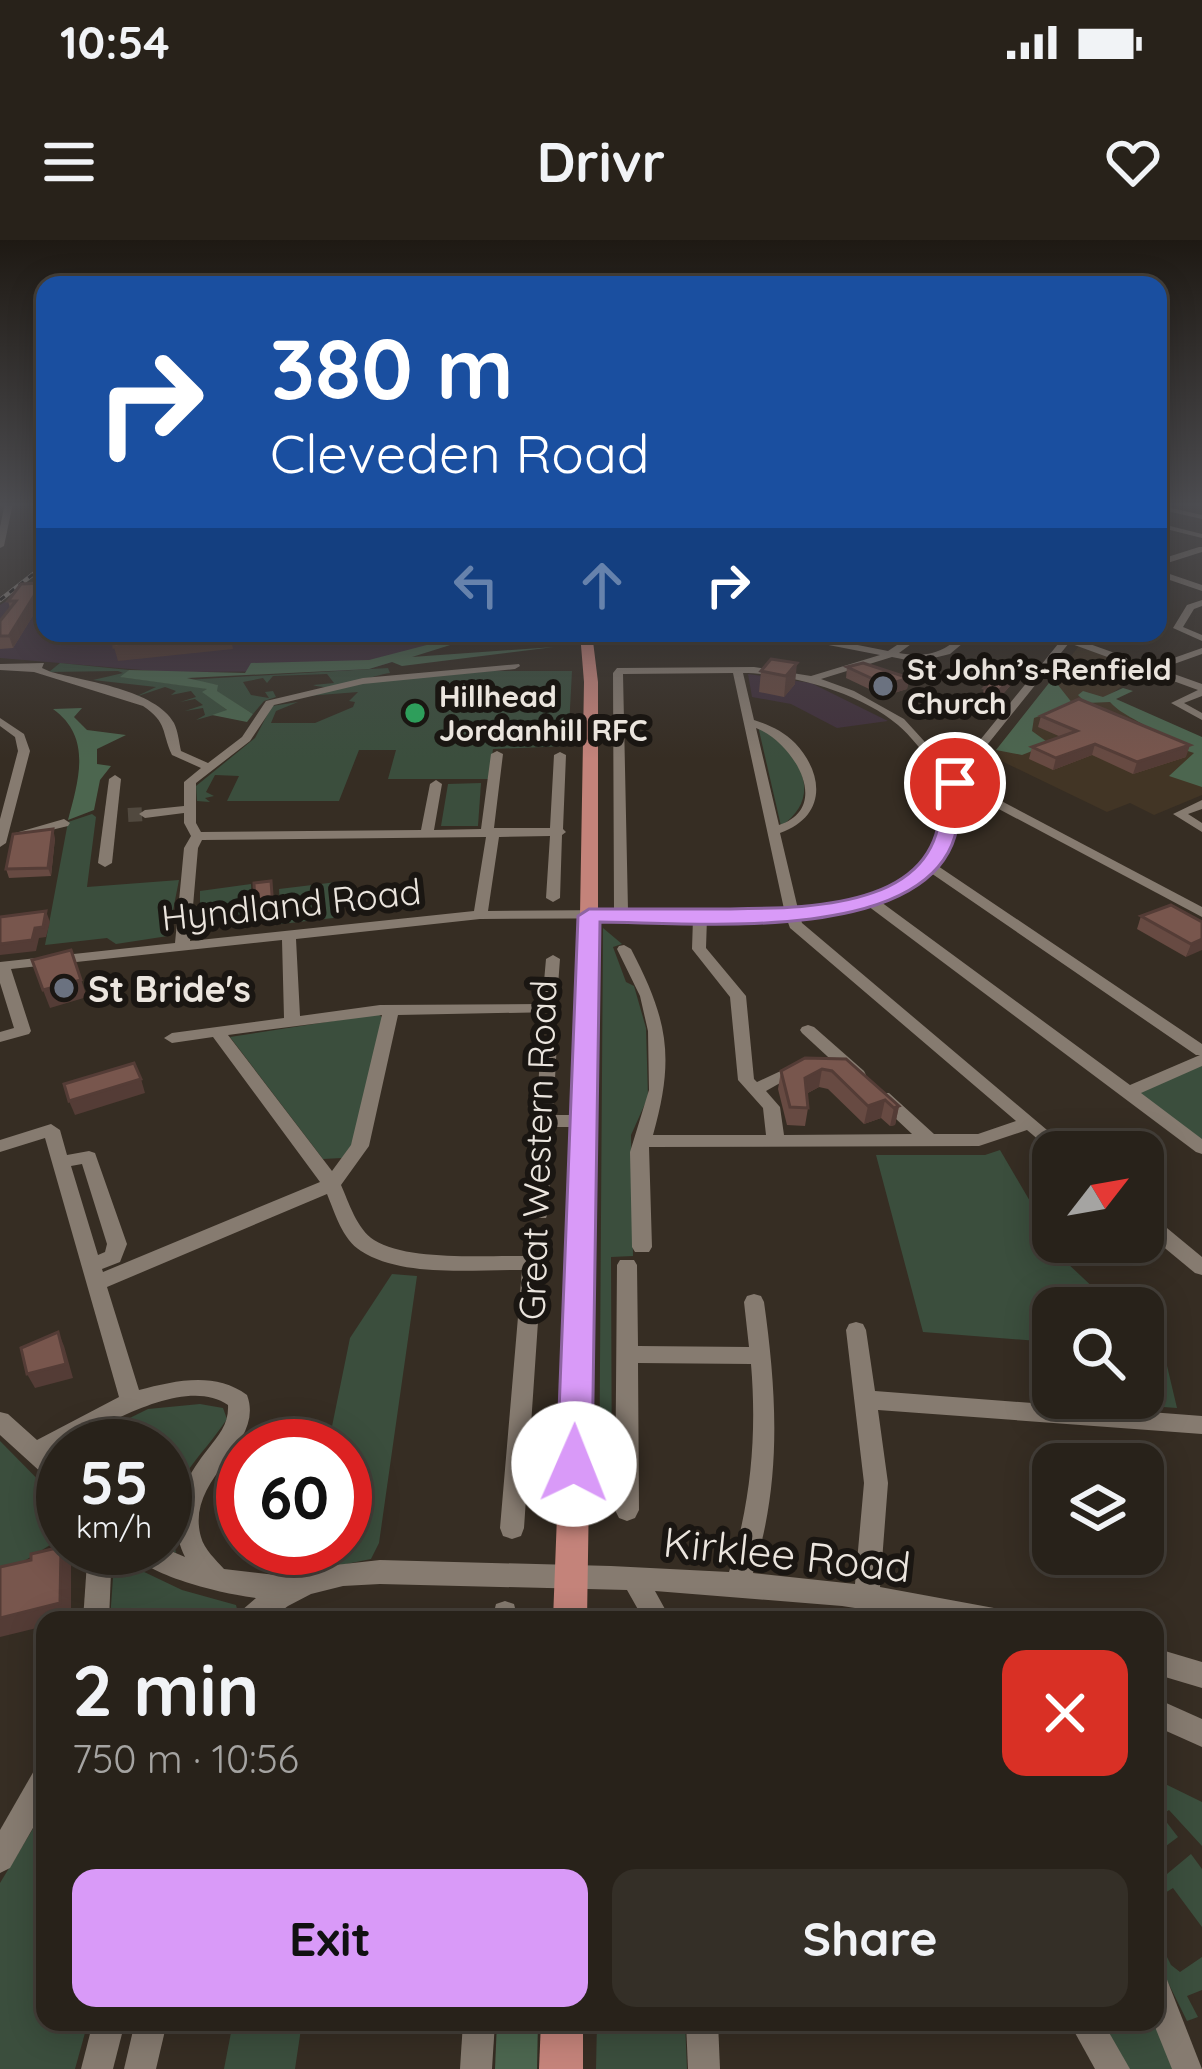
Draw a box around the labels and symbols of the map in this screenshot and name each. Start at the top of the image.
place label: St John’s-Renfield Church [907,650,1171,722]
marker: St John’s-Renfield Church [870,673,896,699]
place label: Hillhead Jordanhill RFC [439,677,648,749]
marker: Hillhead Jordanhill RFC [402,700,428,726]
pin [904,732,1006,834]
street label: Hyndland Road [159,868,423,940]
place label: St Bride's [88,966,251,1011]
marker: St Bride's [51,975,77,1001]
street label: Great Western Road [509,979,565,1321]
north arrow [1032,1131,1164,1263]
position arrow [511,1401,637,1527]
speed limit sign: 60 [216,1419,372,1575]
street label: Kirklee Road [661,1515,913,1593]

